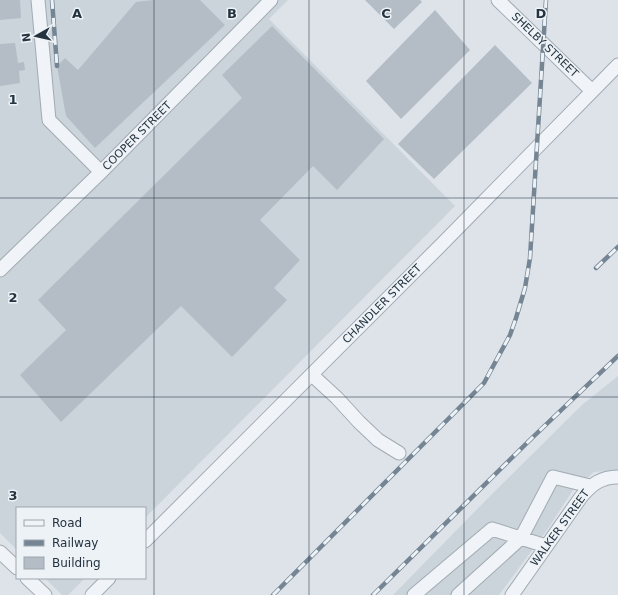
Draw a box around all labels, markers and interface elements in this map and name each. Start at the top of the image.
text: A [72,6,82,21]
text: B [227,6,237,21]
text: C [381,6,391,21]
text: D [536,6,547,21]
street label: SHELBY STREET [509,10,581,80]
north arrow [16,16,56,56]
text: N [20,32,34,43]
text: 1 [8,92,18,107]
street label: COOPER STREET [100,99,174,173]
street label: CHANDLER STREET [340,262,424,346]
text: 2 [8,290,18,305]
street label: WALKER STREET [528,487,592,569]
text: 3 [8,488,18,503]
legend [16,507,146,579]
text: Road [52,516,82,530]
text: Railway [52,536,98,550]
text: Building [52,556,101,570]

